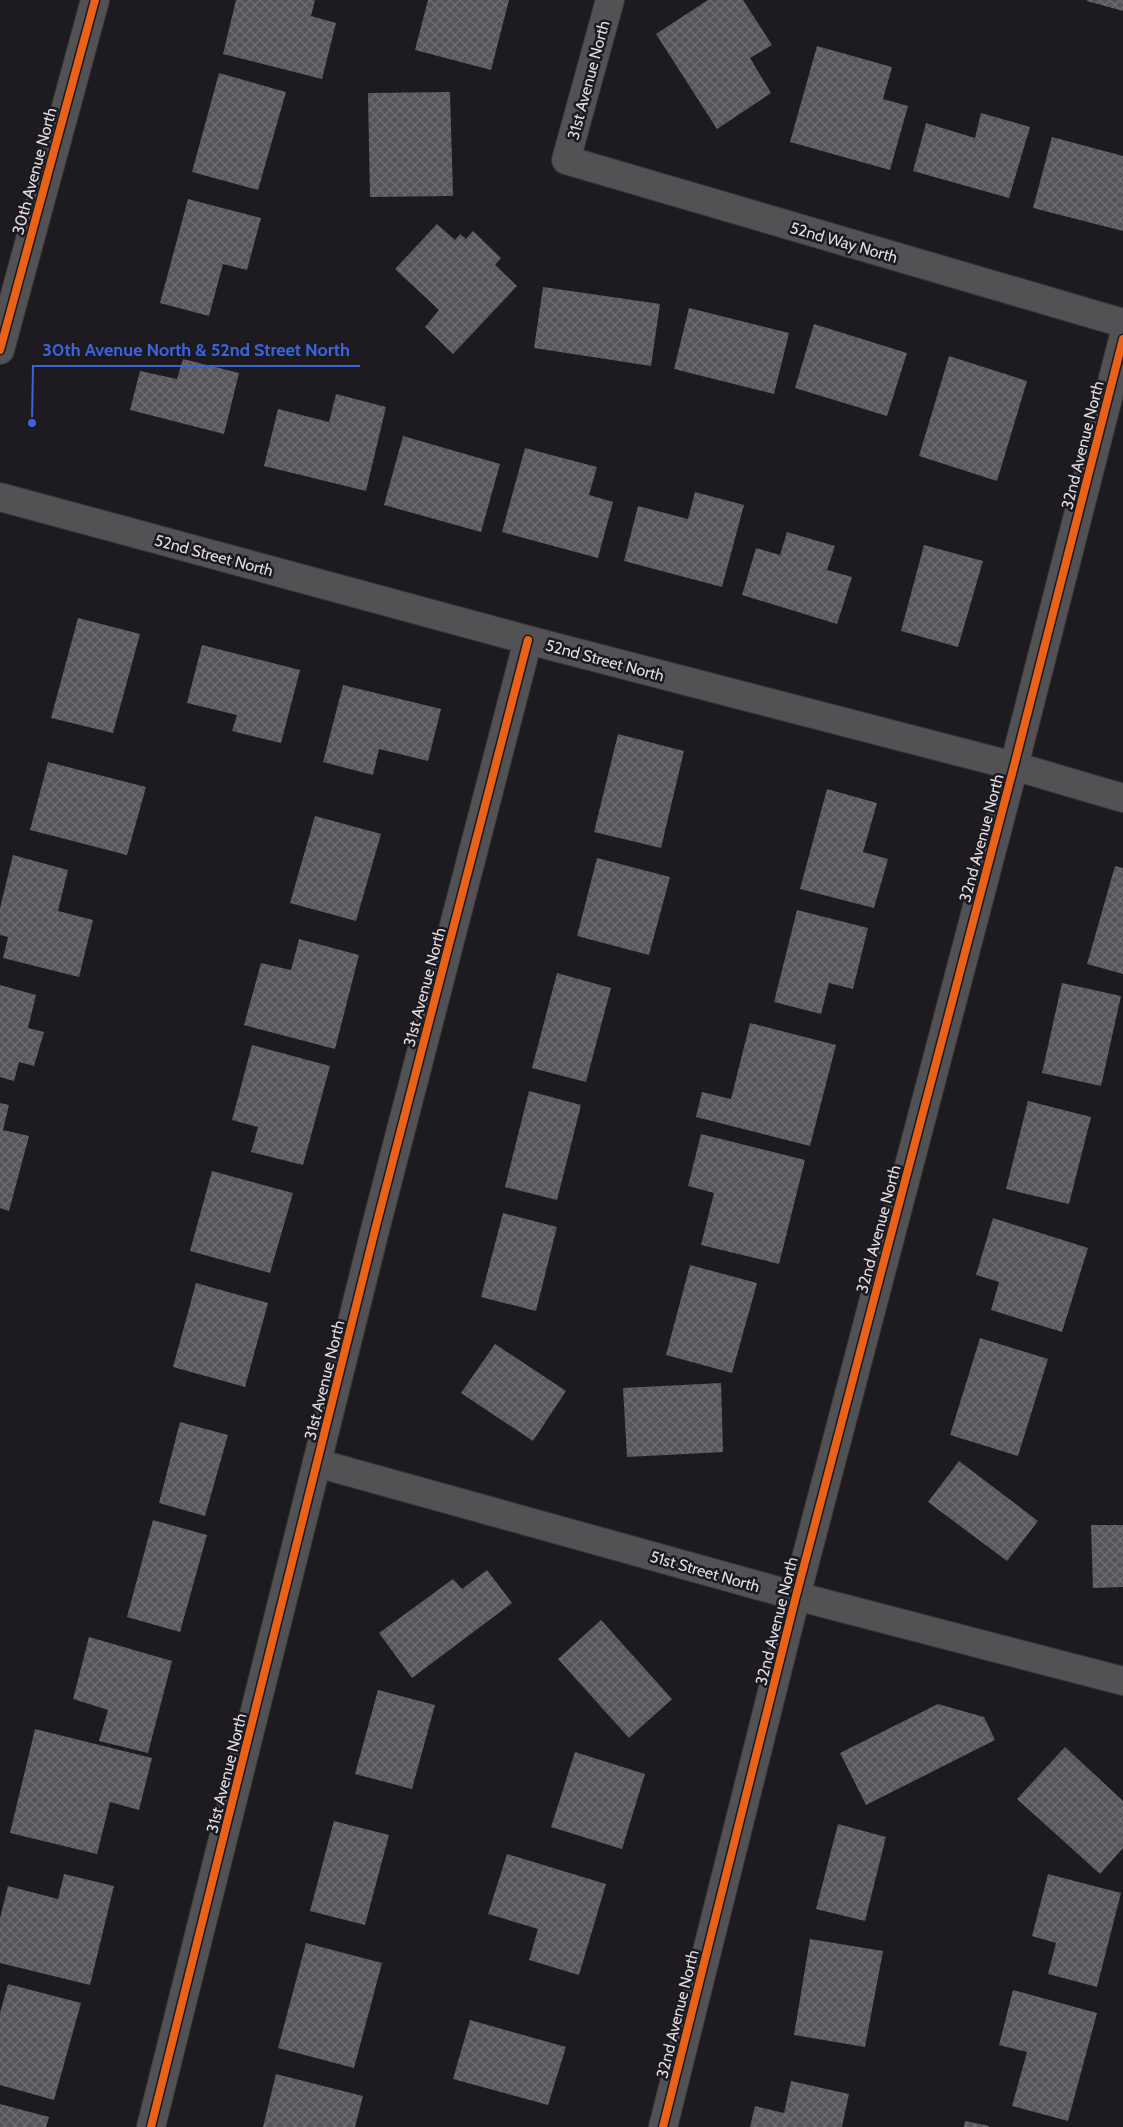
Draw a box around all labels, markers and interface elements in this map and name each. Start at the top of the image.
street label: 31st Avenue North [563,18,614,142]
street label: 30th Avenue North [8,106,61,237]
street label: 52nd Way North [788,218,900,267]
callout: 30th Avenue North & 52nd Street North [33,333,360,366]
text: 30th Avenue North & 52nd Street North [42,339,350,361]
street label: 32nd Avenue North [1057,379,1108,511]
street label: 52nd Street North [152,530,275,580]
street label: 52nd Street North [543,635,666,685]
street label: 32nd Avenue North [955,772,1008,904]
street label: 31st Avenue North [399,925,450,1049]
street label: 32nd Avenue North [852,1163,905,1295]
street label: 31st Avenue North [300,1318,349,1442]
street label: 51st Street North [648,1547,762,1596]
street label: 32nd Avenue North [751,1555,802,1687]
street label: 31st Avenue North [202,1711,251,1835]
street label: 32nd Avenue North [652,1948,703,2080]

